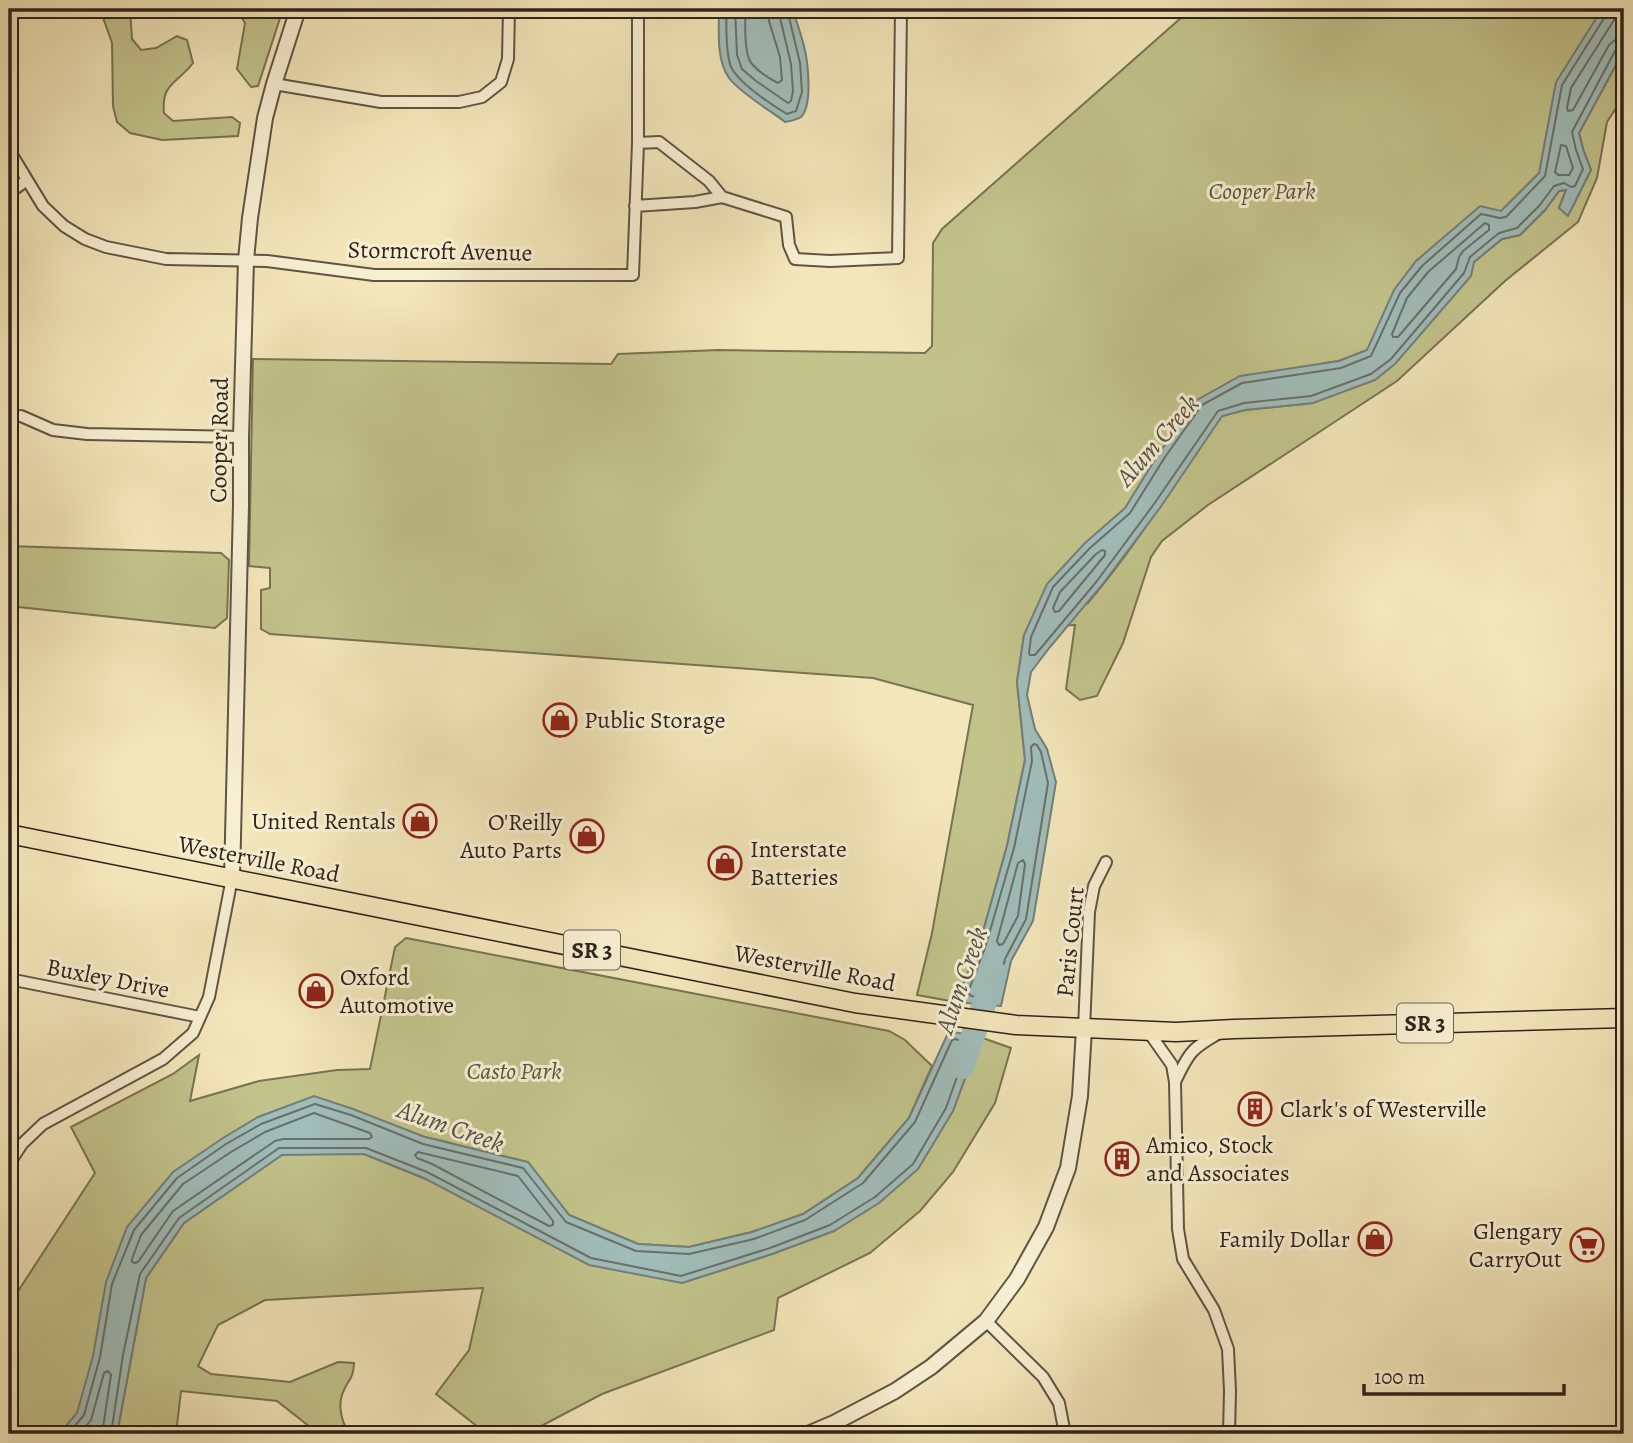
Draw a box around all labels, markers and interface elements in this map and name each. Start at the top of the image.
park label: Cooper Park [1208,175,1316,207]
street label: Stormcroft Avenue [347,233,533,269]
street label: Cooper Road [202,377,236,503]
water label: Alum Creek [1107,387,1207,495]
shop icon: Public Storage [541,701,579,739]
place label: Public Storage [584,704,725,736]
shop icon: United Rentals [401,802,439,840]
place label: United Rentals [251,805,396,837]
place label: O'Reilly Auto Parts [459,806,562,866]
shop icon: O'Reilly Auto Parts [568,817,606,855]
street label: Westerville Road [175,827,343,890]
place label: Interstate Batteries [750,833,847,893]
shop icon: Interstate Batteries [706,844,744,882]
street label: Paris Court [1048,885,1092,999]
water label: Alum Creek [926,922,996,1040]
road number: SR 3 [564,931,620,970]
street label: Westerville Road [731,936,899,999]
street label: Buxley Drive [44,950,172,1006]
place label: Oxford Automotive [339,961,454,1021]
shop icon: Oxford Automotive [297,972,335,1010]
road number: SR 3 [1397,1004,1453,1042]
park label: Casto Park [466,1055,562,1087]
building icon: Clark's of Westerville [1236,1090,1274,1128]
water label: Alum Creek [391,1091,509,1161]
place label: Clark's of Westerville [1280,1093,1487,1125]
place label: Amico, Stock and Associates [1145,1129,1290,1189]
building icon: Amico, Stock and Associates [1103,1140,1141,1178]
place label: Glengary CarryOut [1469,1215,1562,1275]
shop icon: Family Dollar [1356,1220,1394,1258]
place label: Family Dollar [1219,1223,1350,1255]
supermarket icon: Glengary CarryOut [1568,1226,1606,1264]
scale bar [1364,1352,1563,1396]
text: 100 m [1374,1363,1425,1391]

